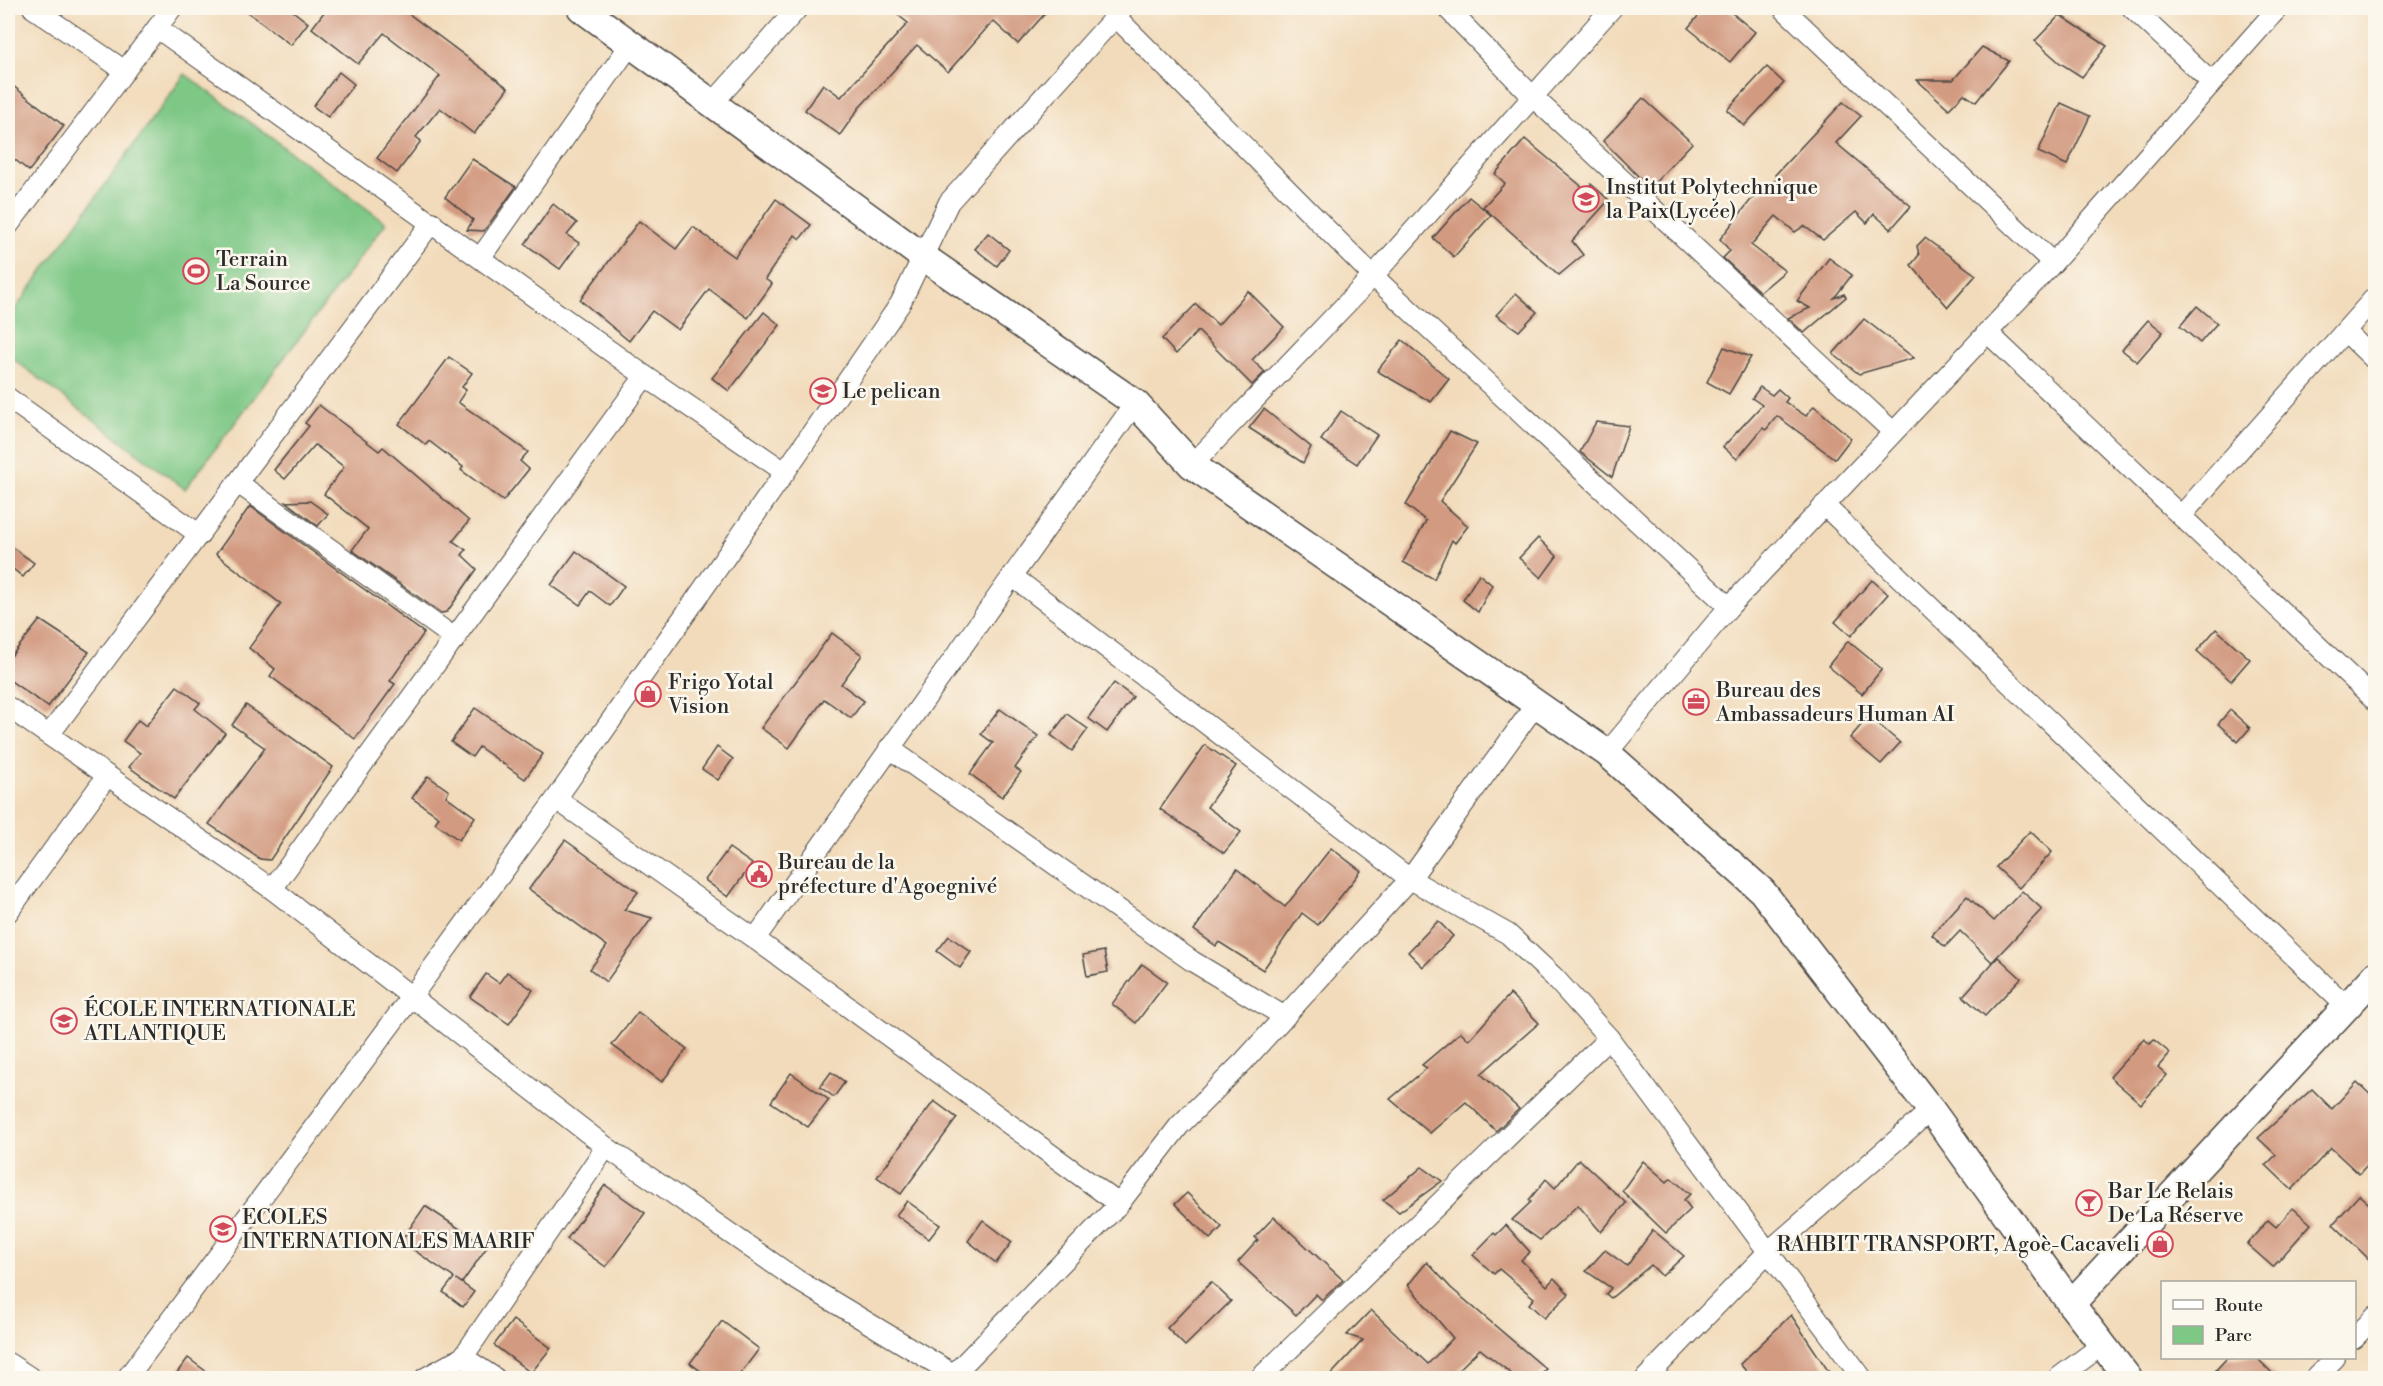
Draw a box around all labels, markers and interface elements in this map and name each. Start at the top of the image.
place label: Institut Polytechnique la Paix(Lycée) [1606,175,1818,225]
school or university icon: Institut Polytechnique la Paix(Lycée) [1571,184,1601,214]
place label: Terrain La Source [216,247,311,297]
sports icon: Terrain La Source [181,256,211,286]
school or university icon: Le pelican [808,376,838,406]
place label: Le pelican [842,379,941,405]
place label: Frigo Yotal Vision [667,670,773,720]
place label: Bureau des Ambassadeurs Human AI [1715,678,1955,728]
shop icon: Frigo Yotal Vision [633,679,663,709]
office icon: Bureau des Ambassadeurs Human AI [1681,687,1711,717]
place label: Bureau de la préfecture d'Agoegnivé [777,850,997,900]
public building icon: Bureau de la préfecture d'Agoegnivé [744,859,774,889]
place label: ÉCOLE INTERNATIONALE ATLANTIQUE [83,995,356,1047]
school or university icon: ÉCOLE INTERNATIONALE ATLANTIQUE [49,1006,79,1036]
place label: Bar Le Relais De La Réserve [2107,1179,2244,1229]
bar icon: Bar Le Relais De La Réserve [2074,1188,2104,1218]
place label: ECOLES INTERNATIONALES MAARIF [242,1205,535,1255]
school or university icon: ECOLES INTERNATIONALES MAARIF [208,1214,238,1244]
shop icon: RAHBIT TRANSPORT, Agoè-Cacaveli [2145,1229,2175,1259]
place label: RAHBIT TRANSPORT, Agoè-Cacaveli [1776,1232,2140,1258]
legend [2161,1281,2356,1359]
text: Route [2215,1294,2263,1317]
text: Parc [2215,1324,2252,1347]

